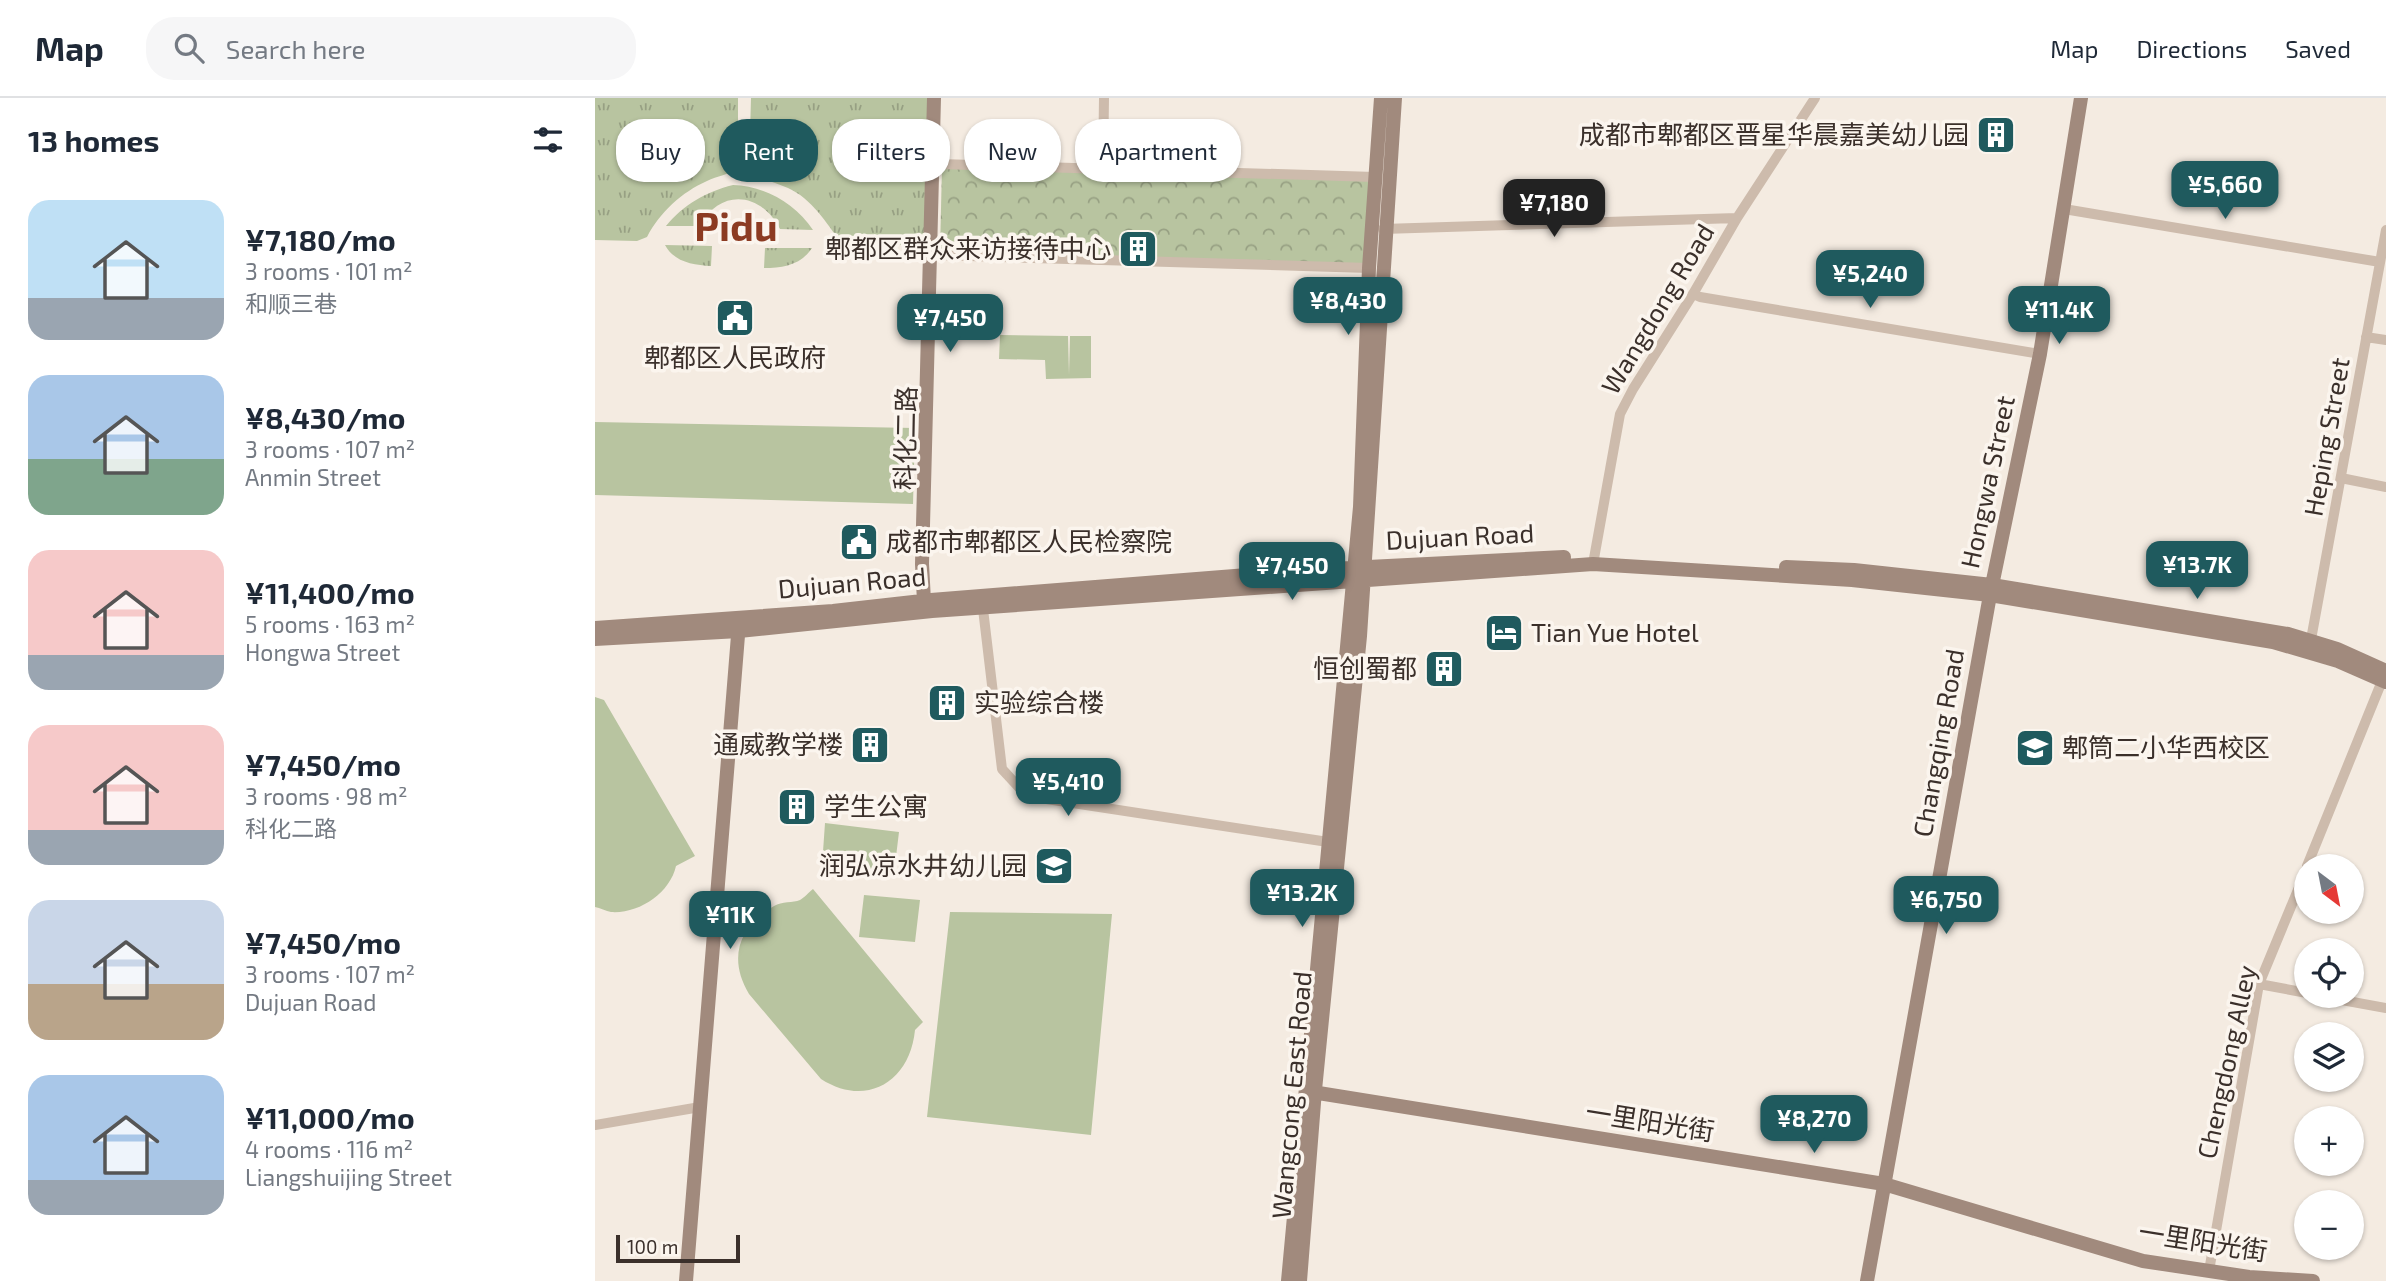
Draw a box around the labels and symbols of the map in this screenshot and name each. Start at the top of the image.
building icon: 成都市郫都区晋星华晨嘉美幼儿园 [1975,114,2017,156]
place label: 成都市郫都区晋星华晨嘉美幼儿园 [1579,118,1969,149]
pin: ¥5,660 [2168,162,2282,221]
pin: ¥7,180 [1497,180,1611,239]
district label: Pidu [694,201,778,249]
street label: Wangdong Road [1594,217,1720,399]
building icon: 郫都区群众来访接待中心 [1117,228,1159,270]
place label: 郫都区群众来访接待中心 [825,232,1111,263]
pin: ¥5,240 [1813,250,1927,310]
pin: ¥8,430 [1291,278,1405,337]
pin: ¥11.4K [2002,286,2116,346]
pin: ¥7,450 [893,294,1007,354]
public building icon: 郫都区人民政府 [714,297,756,339]
place label: 郫都区人民政府 [644,341,826,372]
street label: Heping Street [2296,355,2355,518]
street label: 科化二路 [888,386,921,490]
street label: Hongwa Street [1953,393,2020,571]
street label: Dujuan Road [1385,516,1535,555]
public building icon: 成都市郫都区人民检察院 [838,521,880,563]
place label: 成都市郫都区人民检察院 [886,525,1172,556]
pin: ¥7,450 [1235,542,1349,602]
pin: ¥13.7K [2140,542,2254,601]
street label: Dujuan Road [777,560,927,603]
hotel icon: Tian Yue Hotel [1483,612,1525,654]
place label: Tian Yue Hotel [1531,616,1699,647]
street label: Changqing Road [1906,646,1969,839]
building icon: 恒创蜀都 [1423,648,1465,690]
place label: 恒创蜀都 [1313,652,1417,683]
building icon: 实验综合楼 [926,682,968,724]
place label: 实验综合楼 [974,686,1104,717]
building icon: 通威教学楼 [849,724,891,766]
school or university icon: 郫筒二小华西校区 [2014,727,2056,769]
place label: 通威教学楼 [713,728,843,759]
place label: 郫筒二小华西校区 [2062,731,2270,762]
pin: ¥5,410 [1011,758,1125,818]
building icon: 学生公寓 [776,786,818,828]
place label: 学生公寓 [824,790,928,821]
school or university icon: 润弘凉水井幼儿园 [1033,845,1075,887]
place label: 润弘凉水井幼儿园 [819,849,1027,880]
north arrow [2294,854,2364,924]
pin: ¥13.2K [1245,870,1359,929]
pin: ¥6,750 [1889,876,2003,936]
pin: ¥11K [689,892,771,951]
street label: Chengdong Alley [2190,962,2261,1161]
street label: Wangcong East Road [1264,970,1317,1220]
street label: 一里阳光街 [1584,1095,1717,1146]
pin: ¥8,270 [1757,1096,1871,1155]
street label: 一里阳光街 [2137,1215,2270,1266]
scale bar [616,1232,740,1264]

